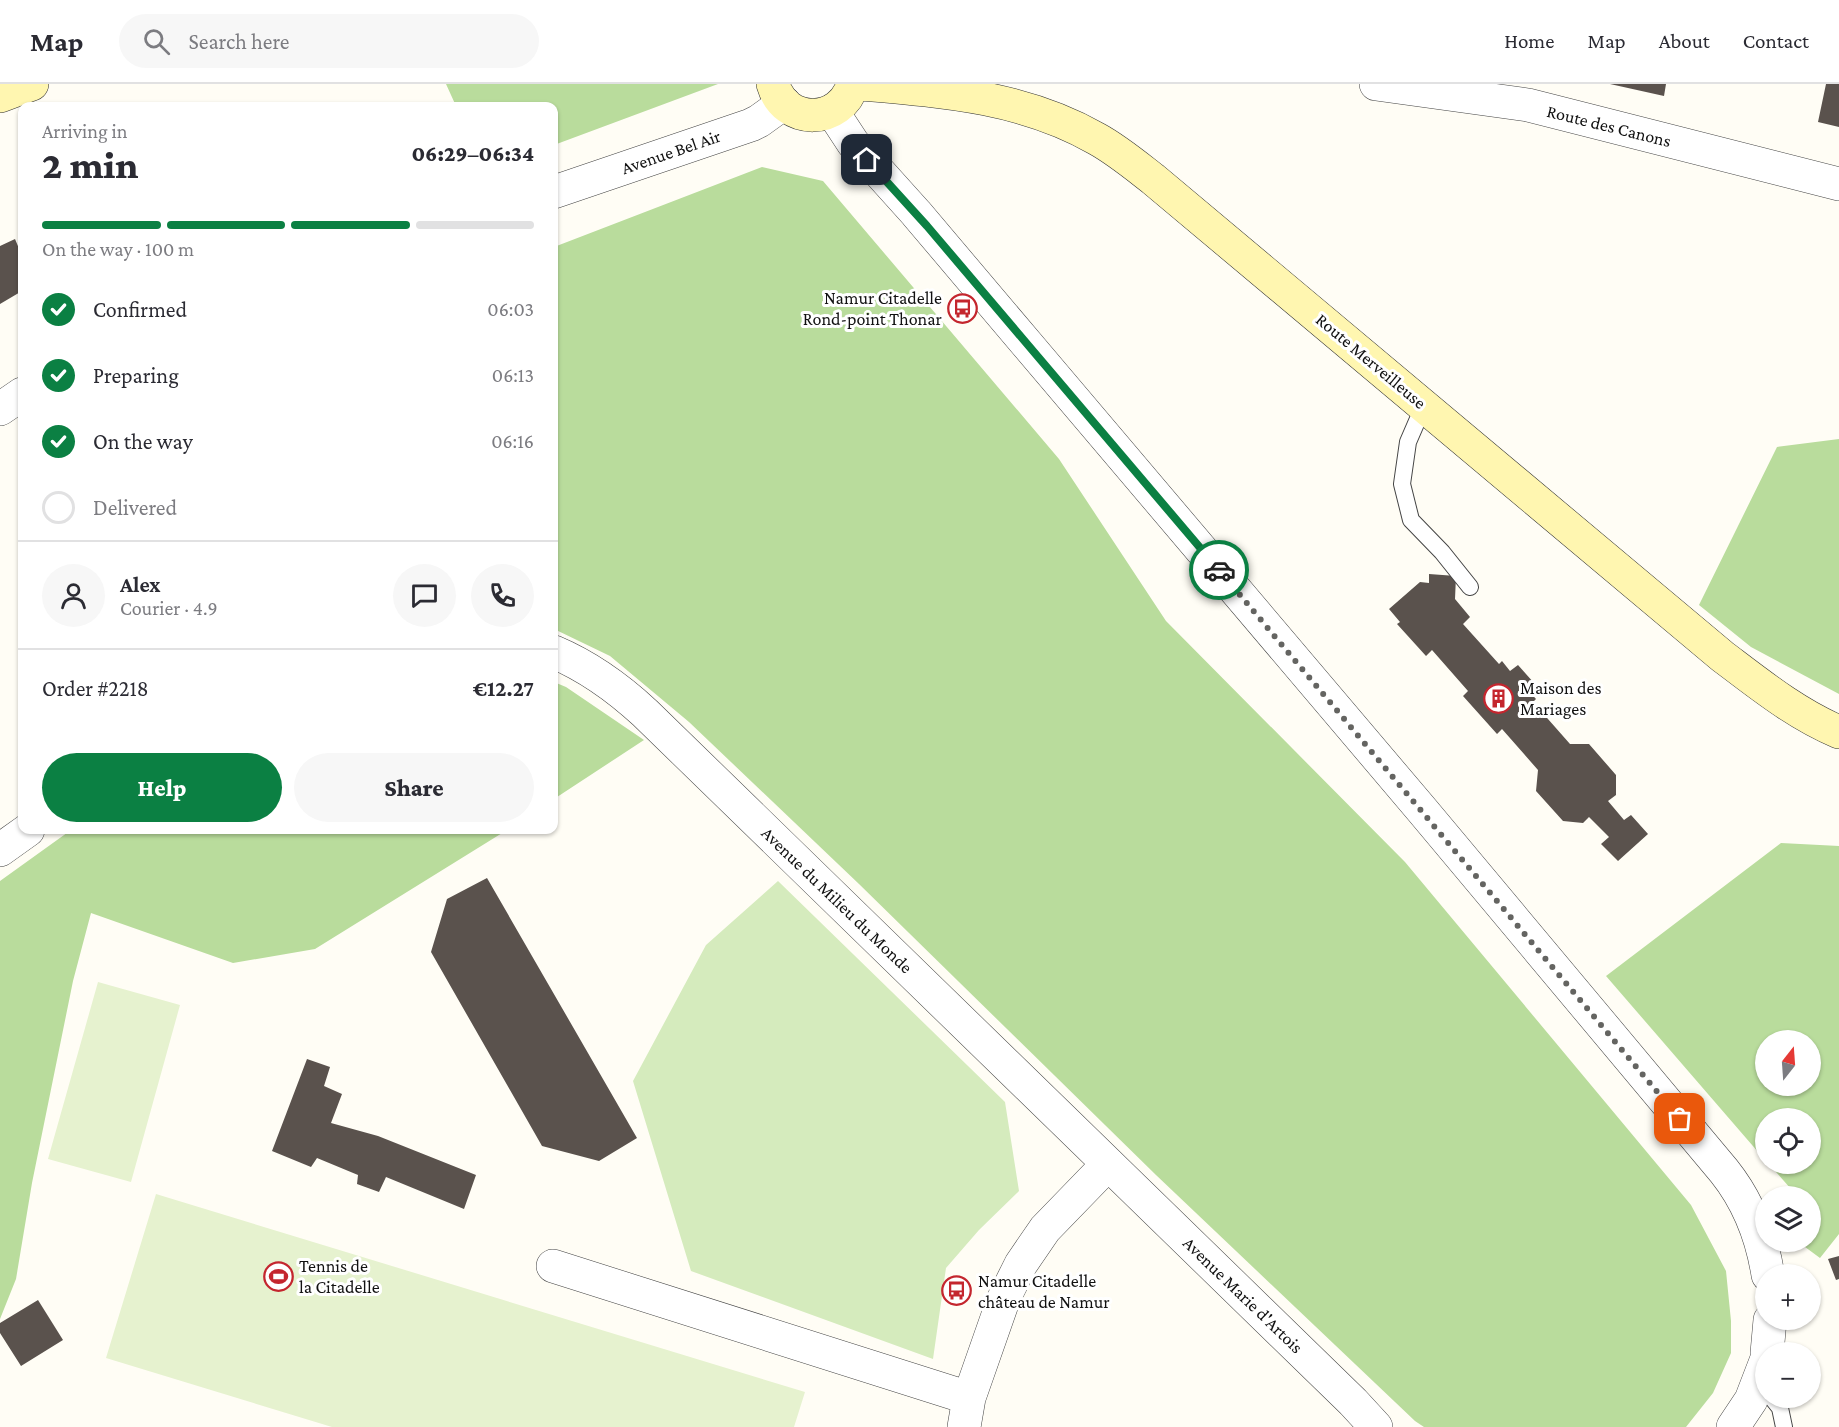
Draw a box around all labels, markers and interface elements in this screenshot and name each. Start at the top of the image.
search box [119,14,539,68]
icon: search [140,25,173,58]
text: Map [30,26,83,57]
text: Search here [188,29,289,54]
text: Home [1504,29,1554,53]
text: Map [1587,29,1626,53]
text: About [1659,29,1710,53]
text: Contact [1743,29,1809,53]
street label: Route des Canons [1545,101,1673,151]
text: Arriving in [42,120,127,142]
street label: Avenue Bel Air [619,125,724,178]
pin [841,134,892,185]
text: 06:29–06:34 [411,141,534,166]
text: 2 min [42,143,138,186]
icon: home [850,143,883,176]
text: On the way · 100 m [42,238,194,260]
place label: Namur Citadelle Rond-point Thonar [803,288,943,329]
bus stop icon: Namur Citadelle Rond-point Thonar [947,292,979,324]
icon: check [42,293,75,326]
text: Confirmed [93,297,187,322]
text: 06:03 [487,298,534,320]
street label: Route Merveilleuse [1312,309,1430,413]
icon: check [42,359,75,392]
text: Preparing [93,363,179,388]
text: 06:13 [492,364,534,386]
icon: check [42,425,75,458]
text: On the way [93,429,193,454]
text: 06:16 [491,430,534,452]
text: Delivered [93,495,177,520]
courier [1189,540,1249,600]
icon: car [1203,554,1236,587]
button: person [42,564,105,627]
button: chat [393,564,456,627]
button: phone [471,564,534,627]
text: Alex [120,572,161,597]
text: Courier · 4.9 [120,597,218,619]
text: Order #2218 [42,676,149,701]
text: €12.27 [473,676,534,701]
place label: Maison des Mariages [1520,678,1601,719]
building icon: Maison des Mariages [1483,682,1515,714]
button: Help [42,753,282,822]
button: Share [294,753,534,822]
street label: Avenue du Milieu du Monde [757,823,917,977]
north arrow [1755,1030,1821,1096]
map controls [1755,1030,1821,1408]
pin [1654,1093,1705,1144]
icon: bag [1663,1102,1696,1135]
button: locate [1755,1108,1821,1174]
button: layers [1755,1186,1821,1252]
street label: Avenue Marie d'Artois [1179,1233,1307,1357]
place label: Tennis de la Citadelle [299,1256,380,1297]
sports icon: Tennis de la Citadelle [262,1260,294,1292]
button: + [1755,1264,1821,1330]
place label: Namur Citadelle château de Namur [978,1271,1110,1312]
bus stop icon: Namur Citadelle château de Namur [941,1275,973,1307]
button: − [1755,1342,1821,1408]

